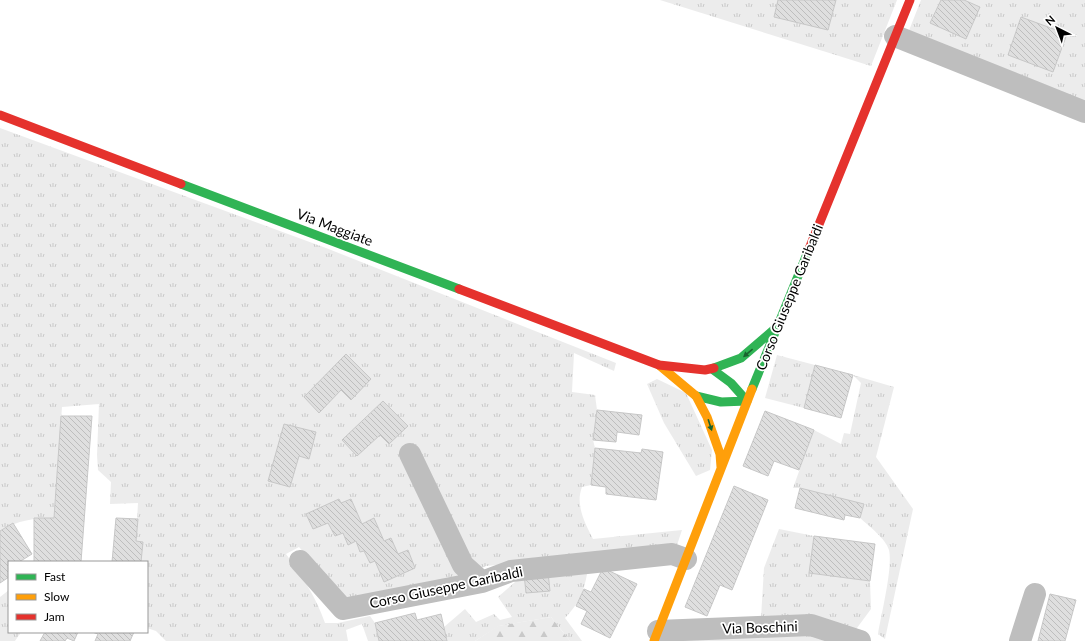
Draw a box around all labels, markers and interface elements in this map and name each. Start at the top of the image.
north arrow [1037,8,1077,48]
text: N [1042,13,1057,28]
street label: Via Maggiate [294,205,376,249]
street label: Corso Giuseppe Garibaldi [752,221,826,373]
one-way arrow [742,348,753,357]
one-way arrow [707,420,713,432]
legend [8,561,148,633]
street label: Corso Giuseppe Garibaldi [368,562,524,612]
text: Fast [44,569,66,584]
text: Slow [44,589,70,604]
text: Jam [44,609,65,624]
street label: Via Boschini [722,617,798,637]

